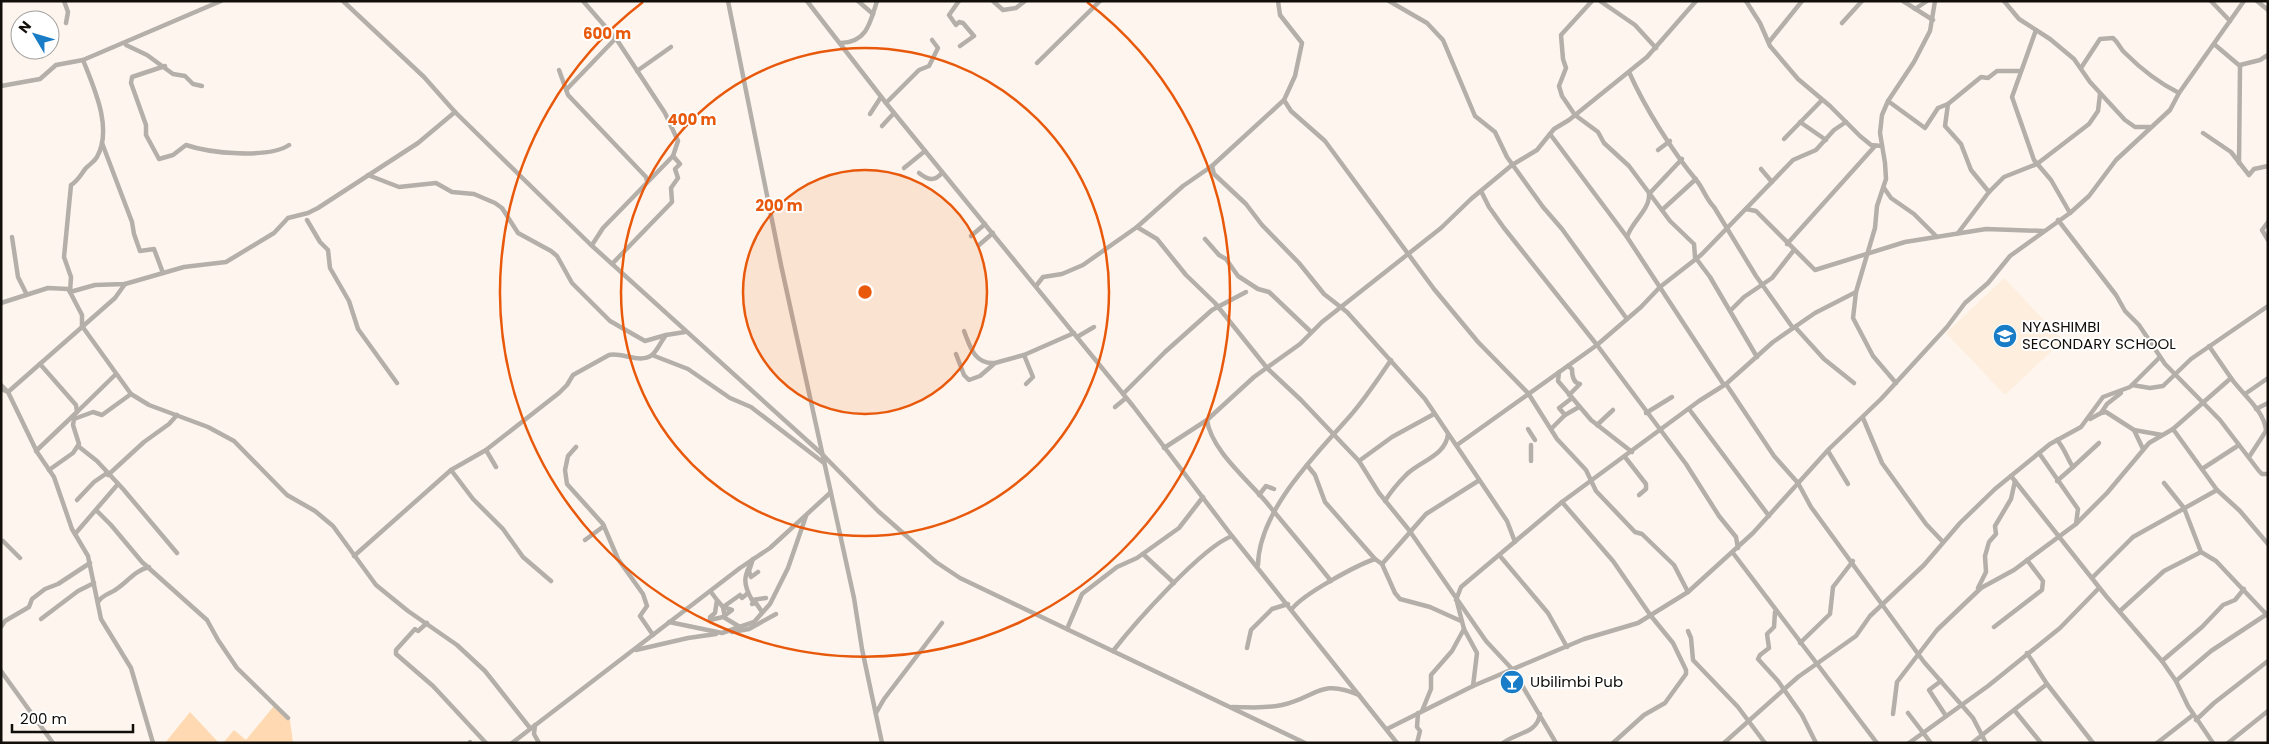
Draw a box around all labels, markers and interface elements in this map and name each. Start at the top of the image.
north arrow [10,10,60,60]
text: N [14,17,36,37]
text: 600 m [583,23,631,44]
text: 400 m [668,109,717,130]
text: 200 m [755,195,803,216]
centre of rings [856,283,874,301]
place label: NYASHIMBI SECONDARY SCHOOL [2022,316,2176,354]
school or university icon: NYASHIMBI SECONDARY SCHOOL [1992,323,2018,349]
bar icon: Ubilimbi Pub [1499,669,1525,695]
place label: Ubilimbi Pub [1530,671,1623,692]
scale bar [12,702,134,734]
text: 200 m [20,708,67,729]

